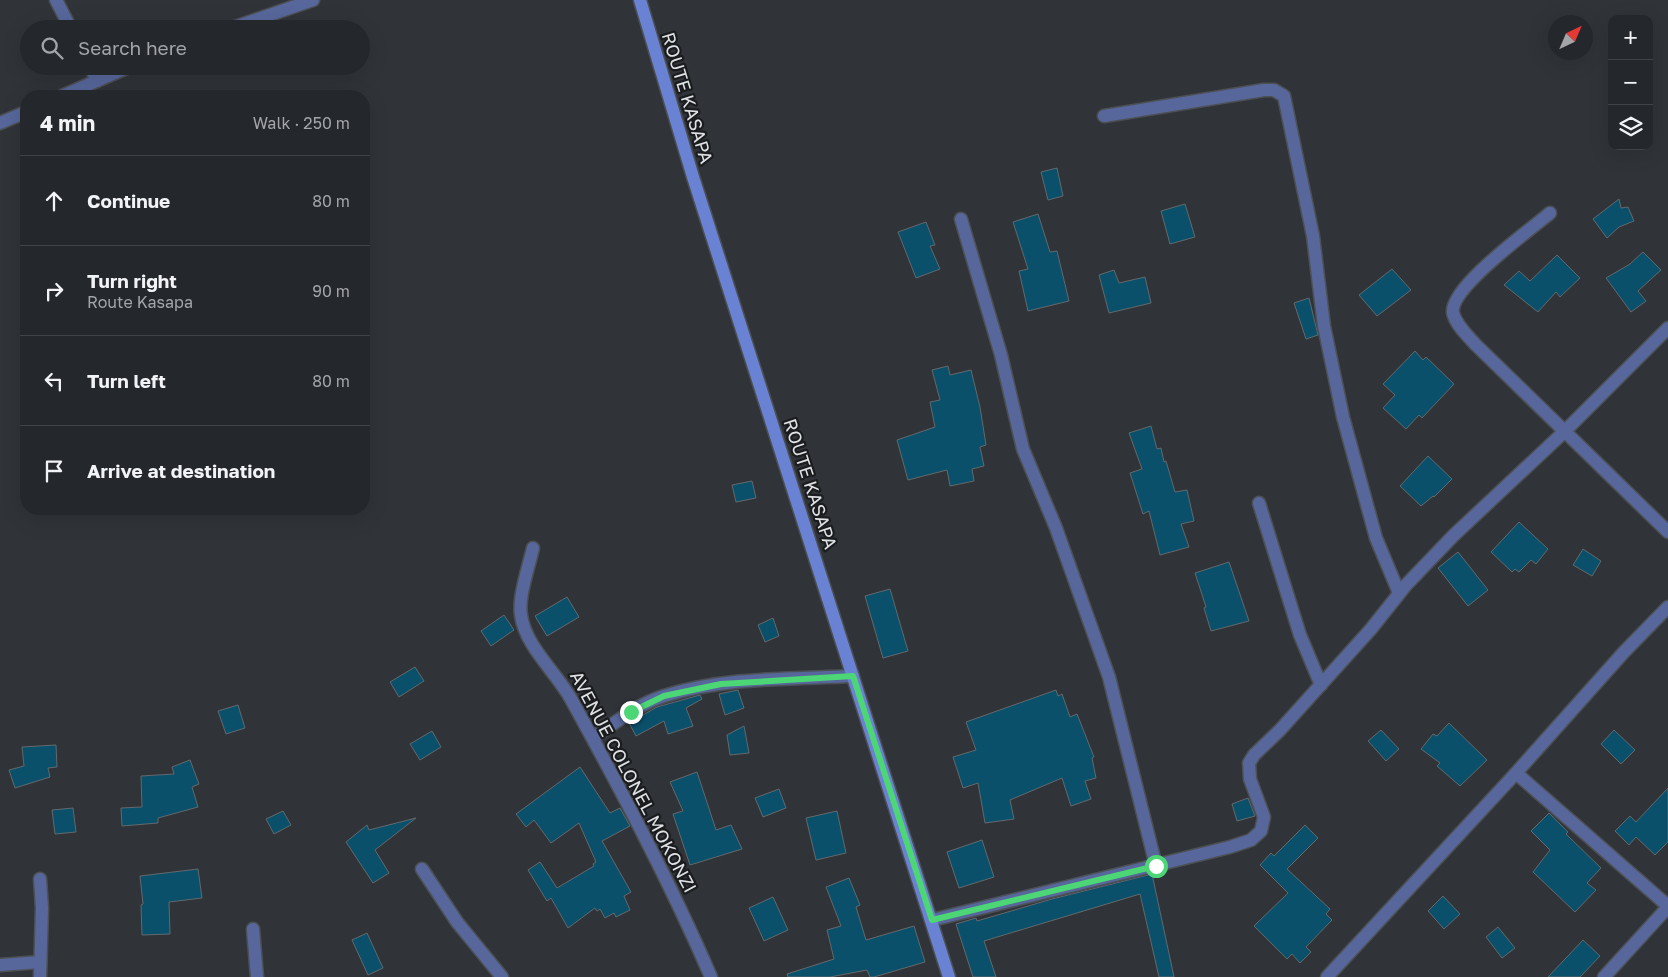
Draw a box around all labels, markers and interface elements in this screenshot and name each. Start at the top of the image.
north arrow [1548,15,1593,60]
map controls [1608,15,1653,150]
button: + [1608,15,1653,60]
search box [20,20,370,75]
street label: ROUTE KASAPA [658,30,718,166]
icon: search [38,34,66,62]
text: Search here [78,36,187,59]
button: − [1608,60,1653,105]
button: layers [1608,105,1653,150]
text: 4 min [40,110,95,136]
text: Walk · 250 m [253,113,350,133]
icon: ahead [40,187,68,215]
text: Continue [87,189,170,212]
text: 80 m [312,191,350,211]
text: Turn right [87,269,177,292]
icon: right [40,277,68,305]
text: 90 m [312,281,350,301]
text: Route Kasapa [87,292,193,312]
icon: left [40,367,68,395]
text: Turn left [87,369,166,392]
text: 80 m [312,371,350,391]
street label: ROUTE KASAPA [780,416,842,552]
icon: arrive [40,457,68,485]
text: Arrive at destination [87,459,275,482]
street label: AVENUE COLONEL MOKONZI [566,667,702,896]
route end [620,701,643,724]
route start [1145,855,1168,878]

